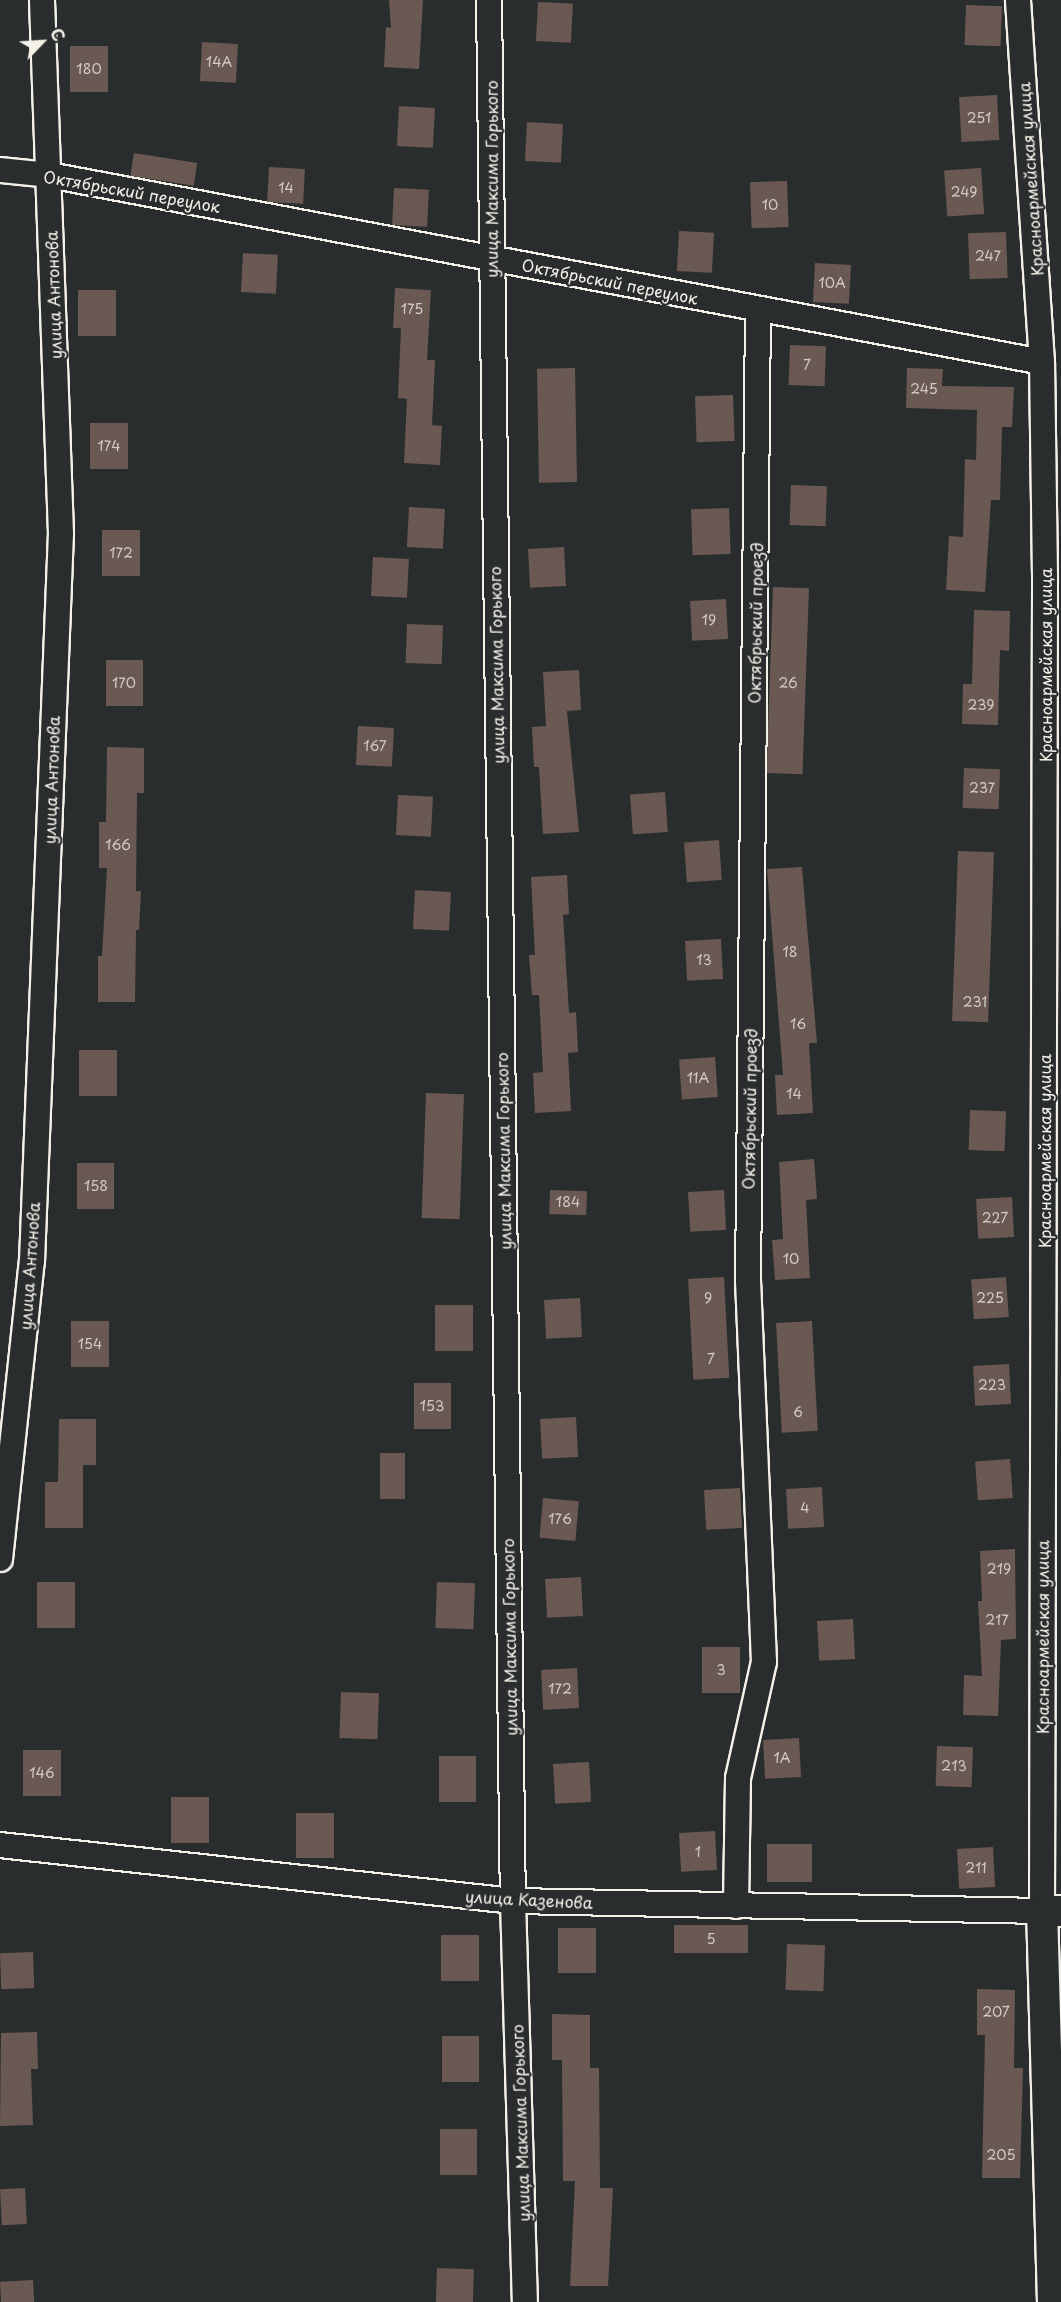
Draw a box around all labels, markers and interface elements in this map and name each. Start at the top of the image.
north arrow [12,12,72,72]
text: С [45,24,72,45]
house number: 14А [206,54,232,70]
house number: 180 [76,61,102,77]
street label: улица Максима Горького [481,79,501,279]
street label: Красноармейская улица [1014,81,1046,277]
house number: 251 [967,110,991,126]
street label: Октябрьский переулок [42,166,222,216]
house number: 14 [278,180,294,196]
house number: 249 [951,184,977,200]
house number: 10 [762,197,778,213]
street label: улица Антонова [41,230,65,360]
house number: 247 [975,248,1001,264]
street label: Октябрьский переулок [520,254,700,308]
house number: 10А [818,275,846,291]
house number: 175 [401,301,423,317]
house number: 7 [803,357,811,373]
house number: 245 [910,381,938,397]
house number: 174 [97,438,121,454]
street label: Октябрьский проезд [744,542,766,704]
house number: 172 [109,545,133,561]
street label: улица Максима Горького [485,565,507,765]
street label: Красноармейская улица [1035,567,1055,763]
house number: 19 [702,612,716,628]
house number: 170 [112,675,136,691]
house number: 26 [778,675,798,691]
house number: 239 [968,697,994,713]
street label: улица Антонова [39,715,63,845]
house number: 167 [363,738,387,754]
house number: 237 [969,780,995,796]
house number: 166 [105,837,131,853]
house number: 18 [782,944,798,960]
house number: 13 [696,952,712,968]
house number: 231 [963,994,987,1010]
house number: 16 [790,1016,806,1032]
street label: Октябрьский проезд [738,1028,760,1190]
street label: улица Максима Горького [492,1051,514,1251]
street label: Красноармейская улица [1034,1053,1054,1249]
house number: 11А [687,1070,709,1086]
house number: 14 [786,1086,802,1102]
house number: 158 [84,1178,108,1194]
house number: 184 [556,1194,580,1210]
street label: улица Антонова [15,1201,43,1331]
house number: 227 [982,1210,1008,1226]
house number: 10 [783,1251,799,1267]
house number: 9 [704,1290,712,1306]
house number: 225 [976,1290,1004,1306]
house number: 154 [78,1336,102,1352]
house number: 7 [707,1351,715,1367]
house number: 223 [978,1377,1006,1393]
house number: 153 [420,1398,444,1414]
house number: 6 [793,1404,803,1420]
house number: 4 [800,1500,810,1516]
house number: 176 [548,1511,572,1527]
street label: улица Максима Горького [498,1537,520,1737]
street label: Красноармейская улица [1032,1539,1052,1735]
house number: 219 [987,1561,1011,1577]
house number: 217 [985,1612,1009,1628]
house number: 3 [716,1662,726,1678]
house number: 172 [548,1681,572,1697]
house number: 1А [773,1750,791,1766]
house number: 213 [941,1758,967,1774]
house number: 146 [29,1765,55,1781]
house number: 1 [695,1844,701,1860]
house number: 211 [965,1860,987,1876]
street label: улица Казенова [465,1886,593,1912]
house number: 5 [706,1931,716,1947]
house number: 207 [982,2004,1010,2020]
street label: улица Максима Горького [507,2023,533,2223]
house number: 205 [987,2147,1015,2163]

